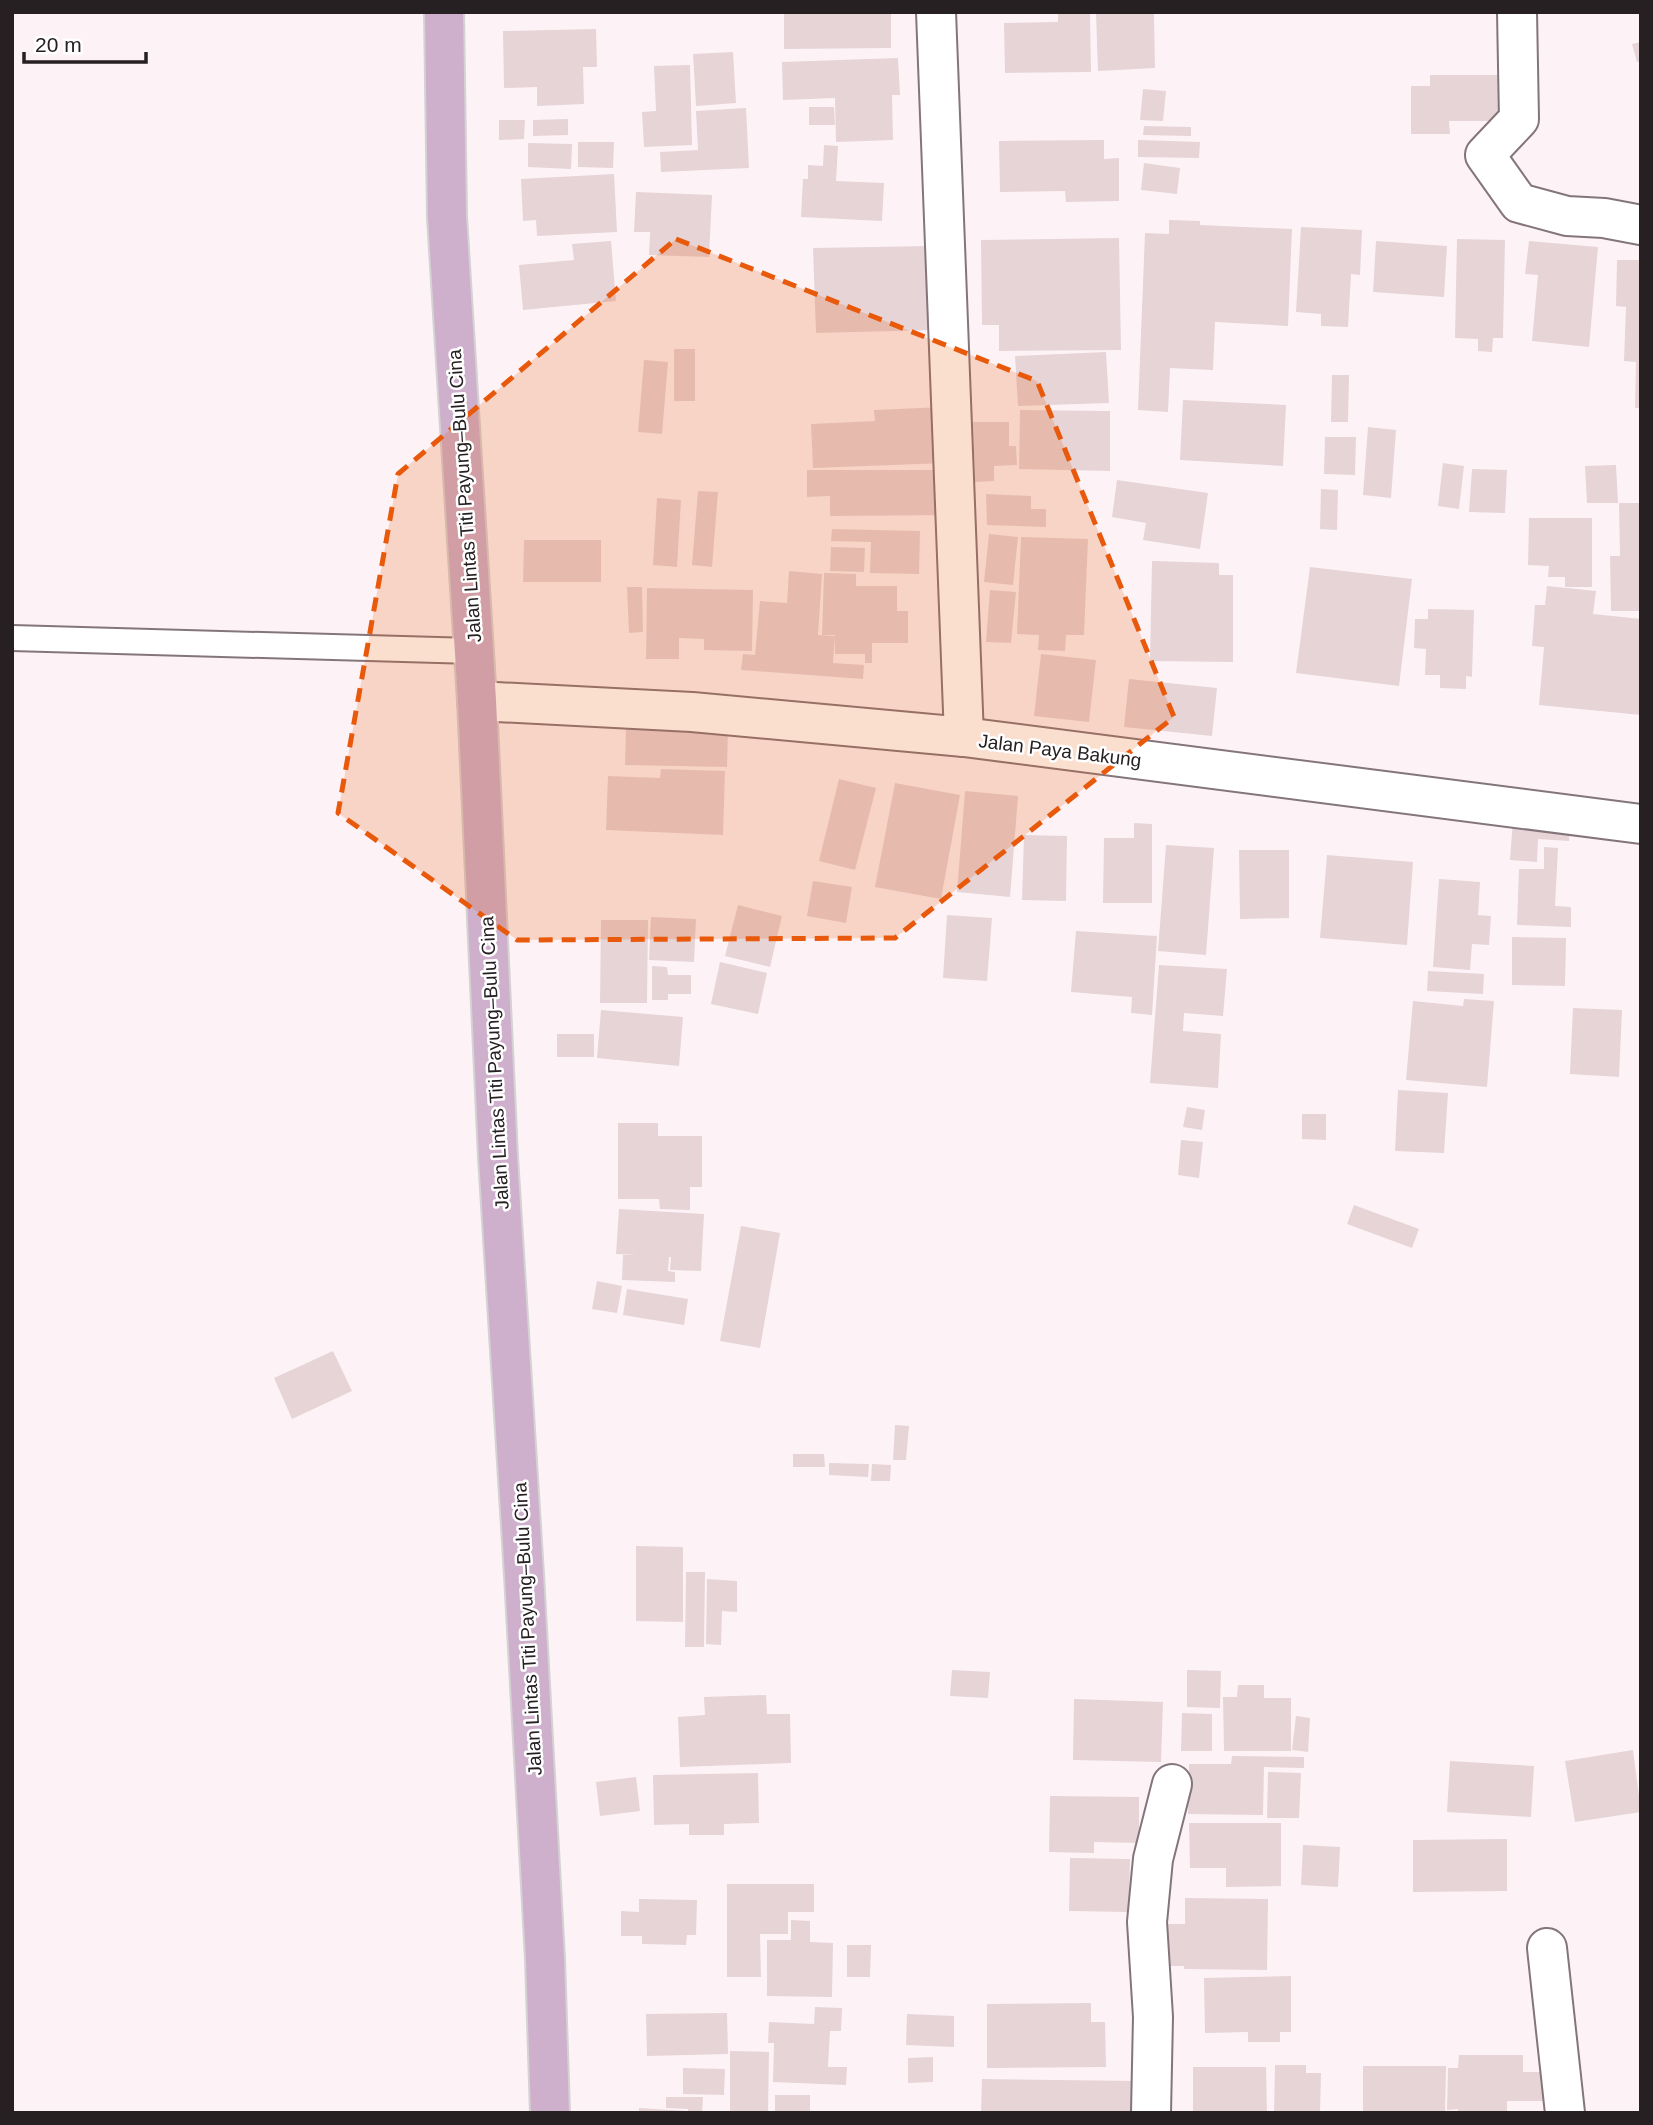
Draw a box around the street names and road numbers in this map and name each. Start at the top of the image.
street label: Jalan Lintas Titi Payung–Bulu Cina [444,348,485,643]
street label: Jalan Paya Bakung [977,730,1142,771]
street label: Jalan Lintas Titi Payung–Bulu Cina [476,915,513,1210]
street label: Jalan Lintas Titi Payung–Bulu Cina [509,1481,546,1776]

